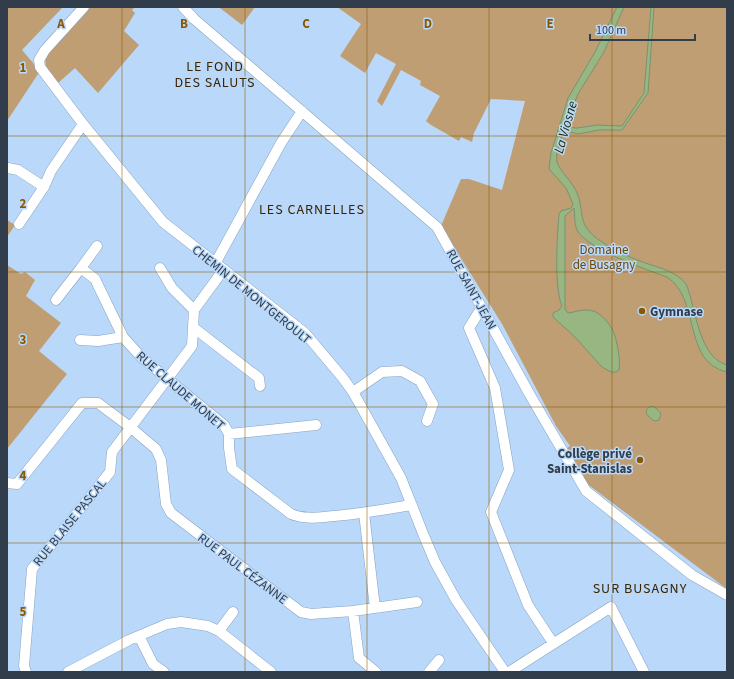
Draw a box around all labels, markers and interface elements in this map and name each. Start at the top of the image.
text: A [56,15,65,33]
text: B [180,15,188,33]
text: C [302,15,310,33]
text: D [424,15,432,33]
text: E [546,15,554,33]
scale bar [590,16,695,42]
text: 100 m [596,22,626,39]
district label: LE FOND DES SALUTS [174,57,256,93]
text: 1 [20,59,27,77]
water label: La Viosne [549,98,583,156]
text: 2 [20,195,27,213]
district label: LES CARNELLES [259,200,365,220]
street label: CHEMIN DE MONTGEROULT [188,241,315,348]
park label: Domaine de Busagny [573,241,635,274]
street label: RUE SAINT-JEAN [442,246,501,333]
place label: Gymnase [650,303,703,321]
marker: Gymnase [637,306,647,316]
text: 3 [20,331,27,349]
street label: RUE CLAUDE MONET [132,347,229,434]
place label: Collège privé Saint-Stanislas [547,445,632,478]
marker: Collège privé Saint-Stanislas [635,455,645,465]
text: 4 [20,467,27,485]
street label: RUE BLAISE PASCAL [29,475,111,570]
street label: RUE PAUL CÉZANNE [194,529,291,609]
district label: SUR BUSAGNY [593,579,687,599]
text: 5 [20,603,27,621]

